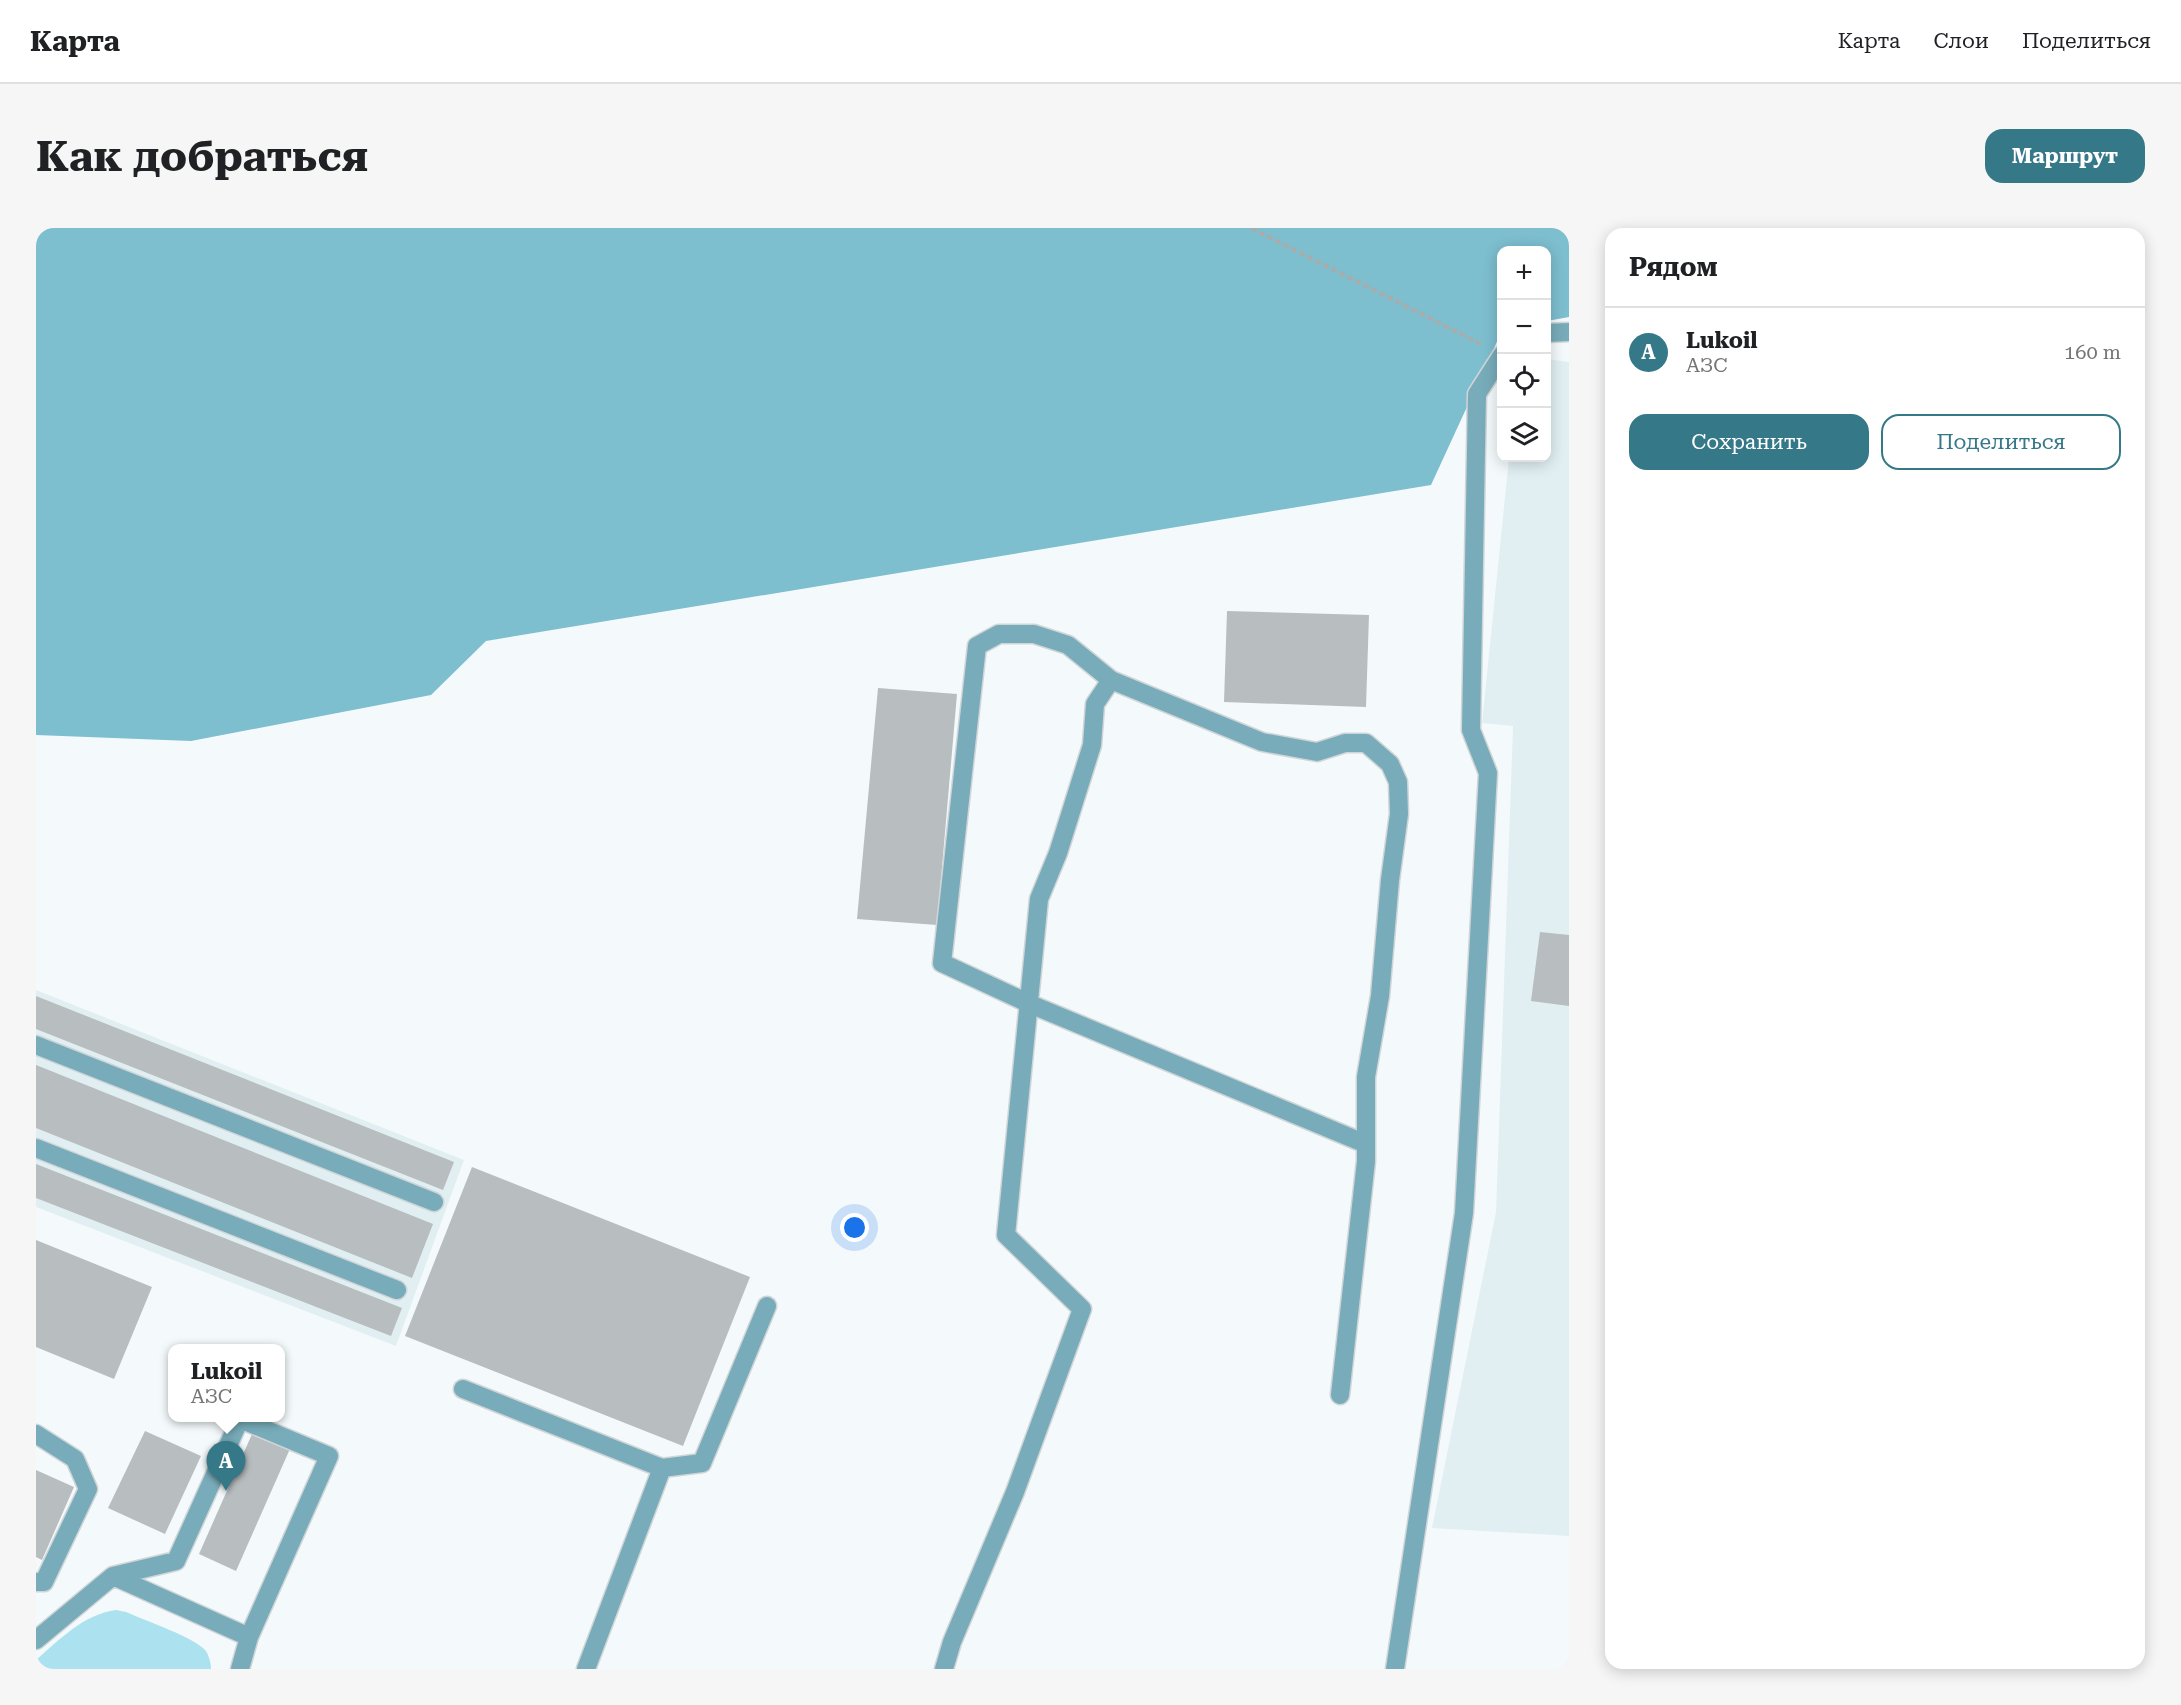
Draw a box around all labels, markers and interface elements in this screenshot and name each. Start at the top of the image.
text: Карта [30,25,120,58]
text: Карта [1838,29,1901,53]
text: Слои [1934,29,1989,53]
text: Поделиться [2022,29,2151,53]
button: Маршрут [1985,129,2145,183]
text: Как добраться [36,132,368,181]
map controls [1497,246,1551,462]
button: + [1497,246,1551,300]
text: Рядом [1629,252,1718,282]
button: − [1497,300,1551,354]
text: Lukoil [1686,328,1758,353]
text: A [1641,340,1656,364]
text: 160 m [2064,340,2121,364]
text: АЗС [1686,353,1728,377]
button: locate [1497,354,1551,408]
button: layers [1497,408,1551,462]
button: Сохранить [1629,414,1869,470]
button: Поделиться [1881,414,2121,470]
your location [840,1213,869,1242]
popup [168,1344,285,1422]
text: Lukoil [191,1359,262,1384]
text: АЗС [191,1384,232,1408]
pin: A [206,1442,246,1491]

